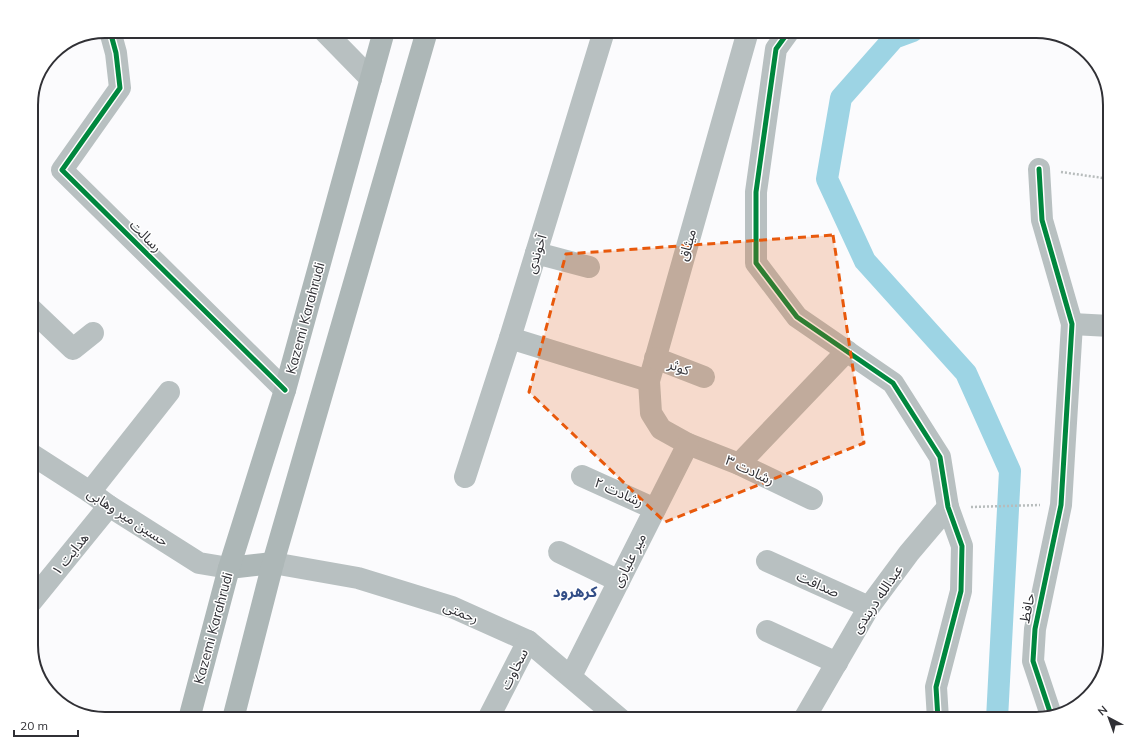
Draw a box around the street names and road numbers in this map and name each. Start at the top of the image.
street label: رسالت [126,216,166,256]
street label: میثاق [674,227,700,263]
street label: آخوندی [522,231,551,276]
street label: Kazemi Karahrudi [281,260,329,376]
street label: کوثر [665,354,693,379]
street label: رشادت ۳ [723,451,777,489]
street label: رشادت ۲ [592,473,646,511]
street label: حسین میر وهابی [84,484,172,550]
street label: هدایت ۱ [47,529,93,579]
street label: میر علیاری [608,530,650,590]
street label: عبدالله دربندی [847,561,907,637]
street label: صداقت [794,567,843,602]
street label: Kazemi Karahrudi [189,570,237,686]
street label: حافظ [1015,591,1039,625]
street label: رحمتی [441,597,481,627]
street label: سخاوت [496,645,532,693]

